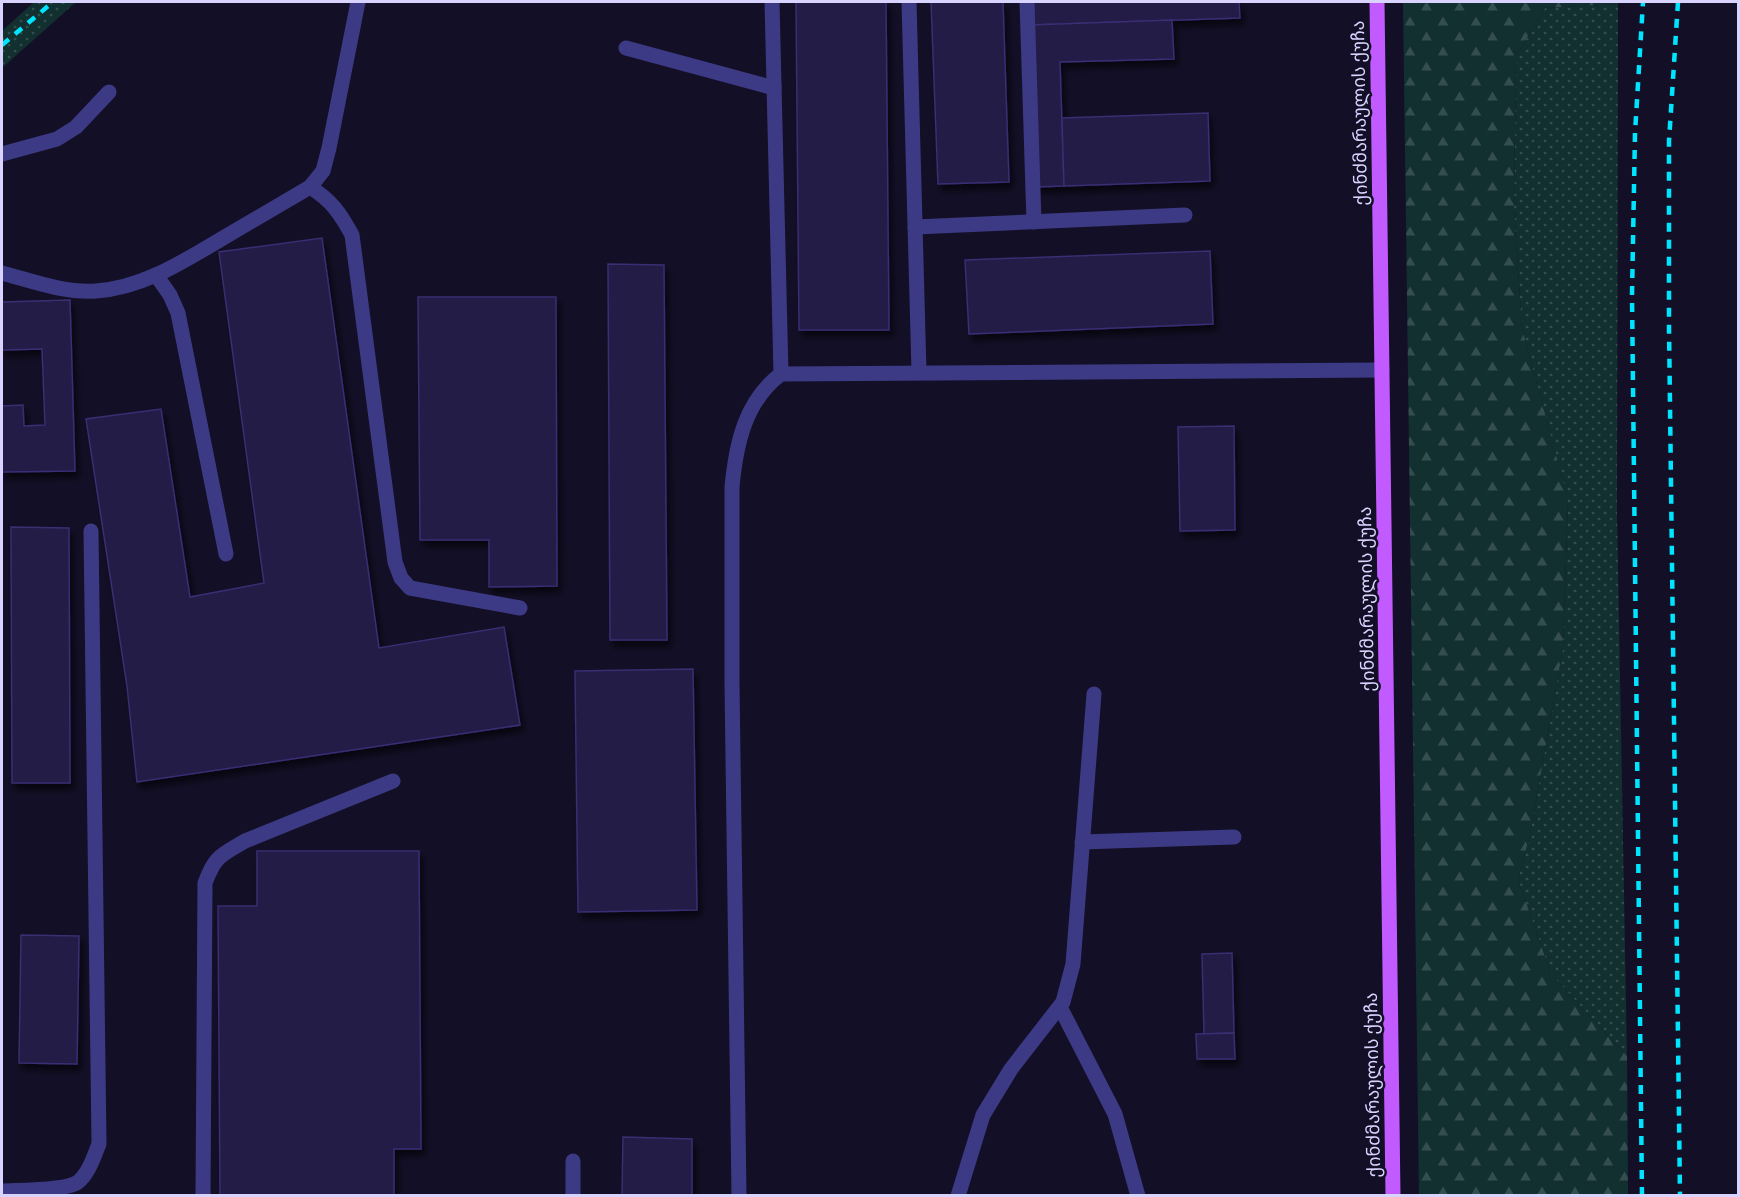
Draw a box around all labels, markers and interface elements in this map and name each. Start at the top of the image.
street label: ქინძმარაულის ქუჩა [1344,20,1374,206]
street label: ქინძმარაულის ქუჩა [1351,506,1381,692]
street label: ქინძმარაულის ქუჩა [1357,992,1387,1178]

